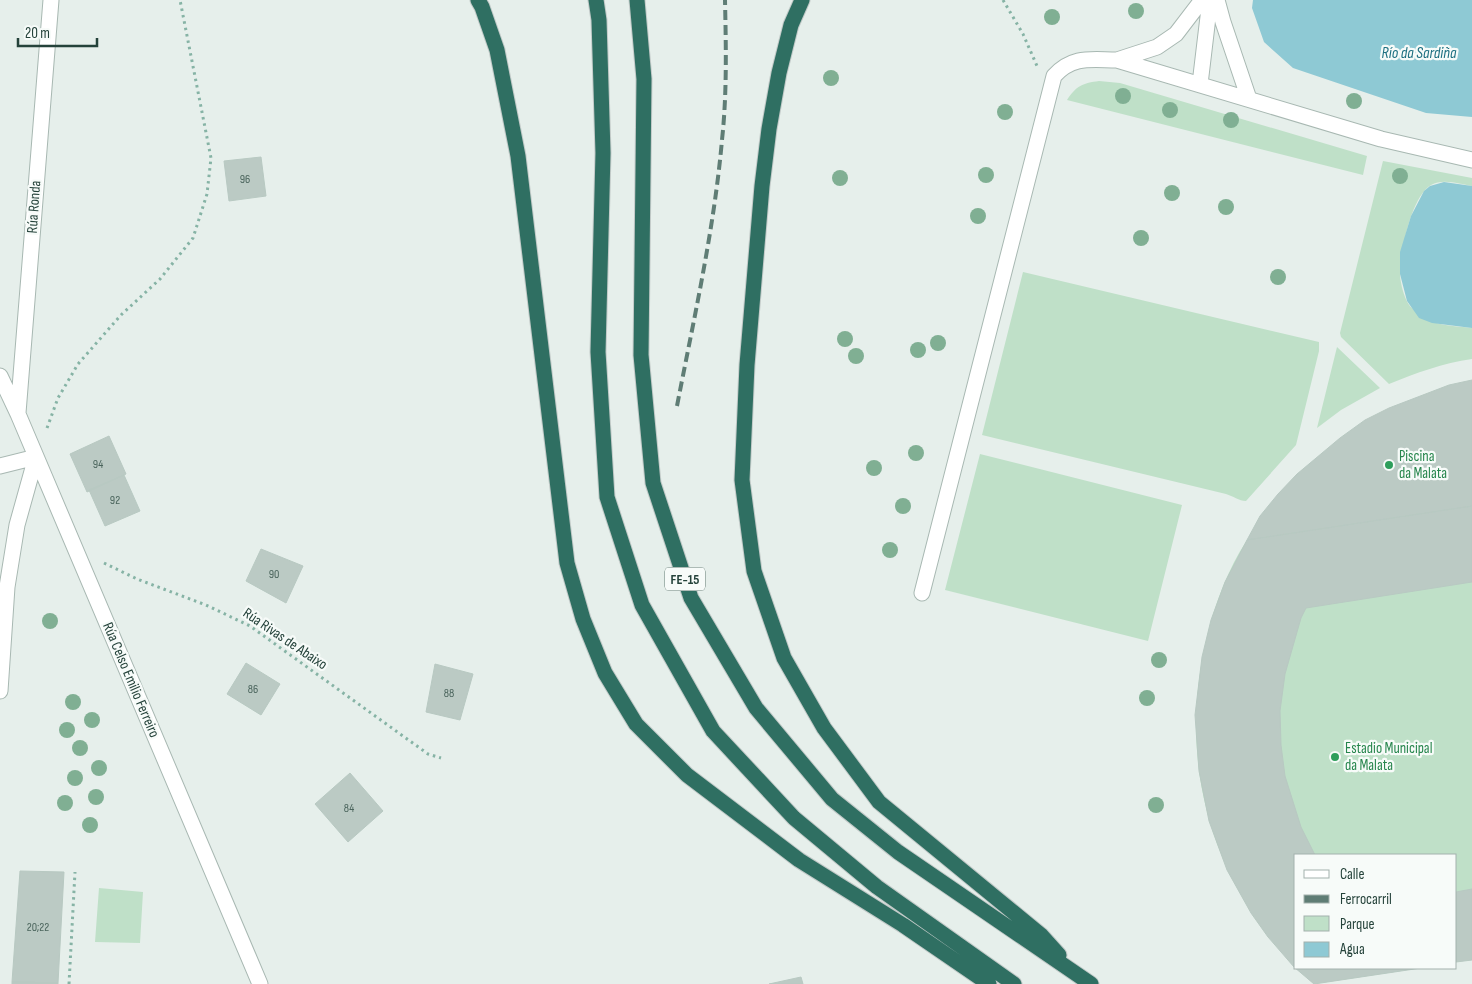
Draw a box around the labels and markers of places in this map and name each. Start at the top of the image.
place label: Piscina da Malata [1399,447,1447,483]
marker: Piscina da Malata [1383,459,1395,471]
place label: Estadio Municipal da Malata [1345,739,1432,775]
marker: Estadio Municipal da Malata [1329,751,1341,763]

